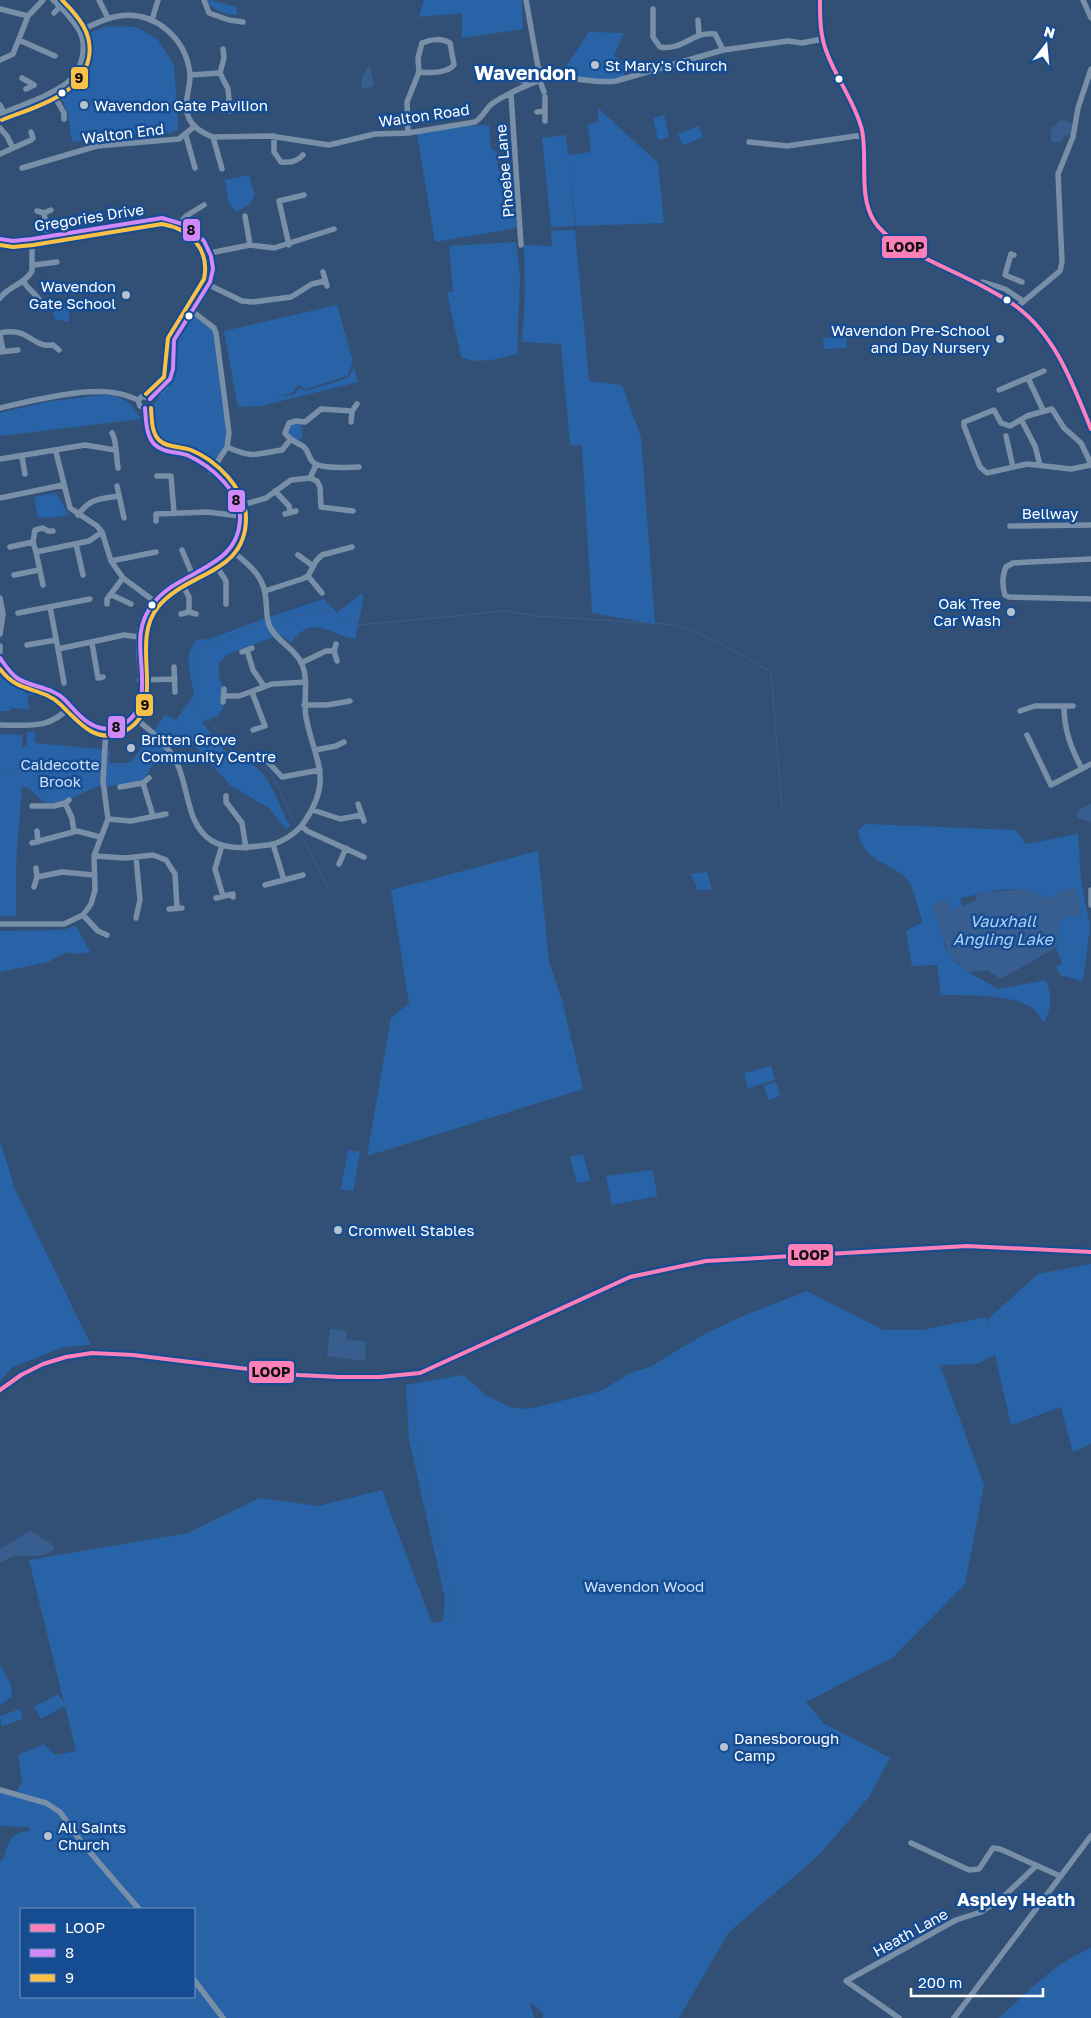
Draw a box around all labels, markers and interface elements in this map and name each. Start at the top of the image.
north arrow [1021,20,1071,70]
text: N [1042,22,1057,42]
place label: St Mary's Church [605,56,727,74]
marker: St Mary's Church [589,59,601,71]
district label: Wavendon [474,60,576,84]
line badge: 9 [70,66,89,90]
text: 9 [75,69,84,86]
unlabelled marker [834,74,844,84]
unlabelled marker [57,88,67,98]
place label: Wavendon Gate Pavilion [94,96,268,114]
marker: Wavendon Gate Pavilion [78,99,90,111]
street label: Walton Road [377,100,471,130]
street label: Walton End [81,119,165,147]
street label: Phoebe Lane [491,123,517,218]
street label: Gregories Drive [33,199,145,235]
line badge: 8 [182,218,201,242]
text: 8 [187,221,196,238]
line badge: LOOP [881,235,928,259]
text: LOOP [886,238,924,255]
place label: Wavendon Gate School [29,277,116,312]
marker: Wavendon Gate School [120,289,132,301]
unlabelled marker [1002,295,1012,305]
unlabelled marker [184,311,194,321]
place label: Wavendon Pre-School and Day Nursery [831,321,991,356]
marker: Wavendon Pre-School and Day Nursery [994,333,1006,345]
line badge: 8 [227,489,246,513]
text: 8 [232,491,241,508]
street label: Bellway [1022,504,1079,522]
place label: Oak Tree Car Wash [933,594,1001,629]
unlabelled marker [147,600,157,610]
marker: Oak Tree Car Wash [1005,606,1017,618]
line badge: 9 [135,693,154,717]
text: 9 [141,696,150,713]
line badge: 8 [107,715,126,739]
text: 8 [112,718,121,735]
place label: Britten Grove Community Centre [141,730,276,765]
marker: Britten Grove Community Centre [125,742,137,754]
park label: Caldecotte Brook [21,755,100,790]
water label: Vauxhall Angling Lake [953,911,1055,949]
place label: Cromwell Stables [348,1221,474,1239]
marker: Cromwell Stables [332,1224,344,1236]
line badge: LOOP [787,1243,834,1267]
text: LOOP [791,1246,829,1263]
line badge: LOOP [248,1360,295,1384]
text: LOOP [252,1363,290,1380]
park label: Wavendon Wood [584,1577,704,1595]
place label: Danesborough Camp [734,1729,839,1764]
marker: Danesborough Camp [718,1741,730,1753]
place label: All Saints Church [58,1818,126,1853]
marker: All Saints Church [42,1830,54,1842]
district label: Aspley Heath [957,1888,1075,1910]
street label: Heath Lane [870,1904,951,1960]
legend [20,1908,195,1998]
text: LOOP [65,1918,105,1936]
text: 8 [65,1943,74,1961]
scale bar [911,1966,1044,1998]
text: 9 [65,1968,74,1986]
text: 200 m [918,1973,962,1991]

